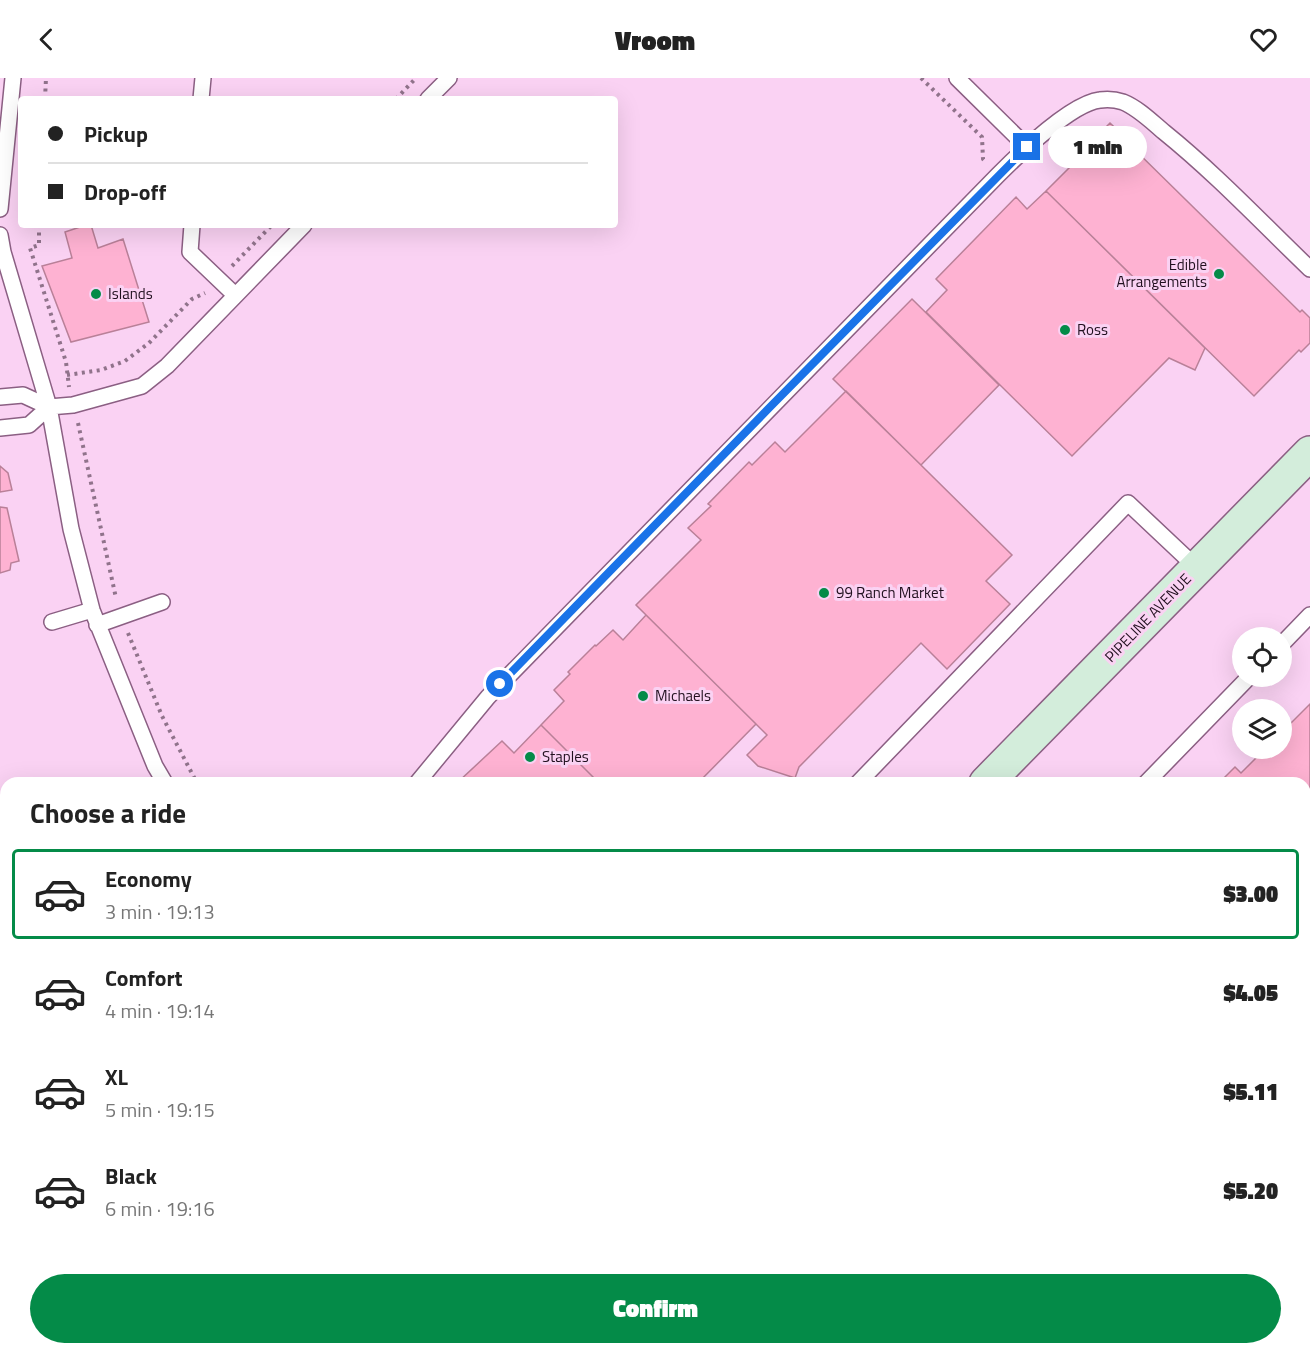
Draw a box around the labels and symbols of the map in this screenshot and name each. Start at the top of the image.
callout: 1 min [1048,126,1147,168]
route end [1013,133,1040,160]
place label: Edible Arrangements [1116,253,1207,293]
marker: Edible Arrangements [1212,267,1226,281]
place label: Islands [108,282,153,305]
marker: Islands [89,287,103,301]
place label: Ross [1077,318,1108,341]
marker: Ross [1058,323,1072,337]
street label: PIPELINE AVENUE [1099,568,1196,667]
place label: 99 Ranch Market [836,581,945,604]
marker: 99 Ranch Market [817,586,831,600]
route start [486,670,513,697]
place label: Michaels [655,684,711,707]
marker: Michaels [636,689,650,703]
place label: Staples [542,745,589,768]
marker: Staples [523,750,537,764]

